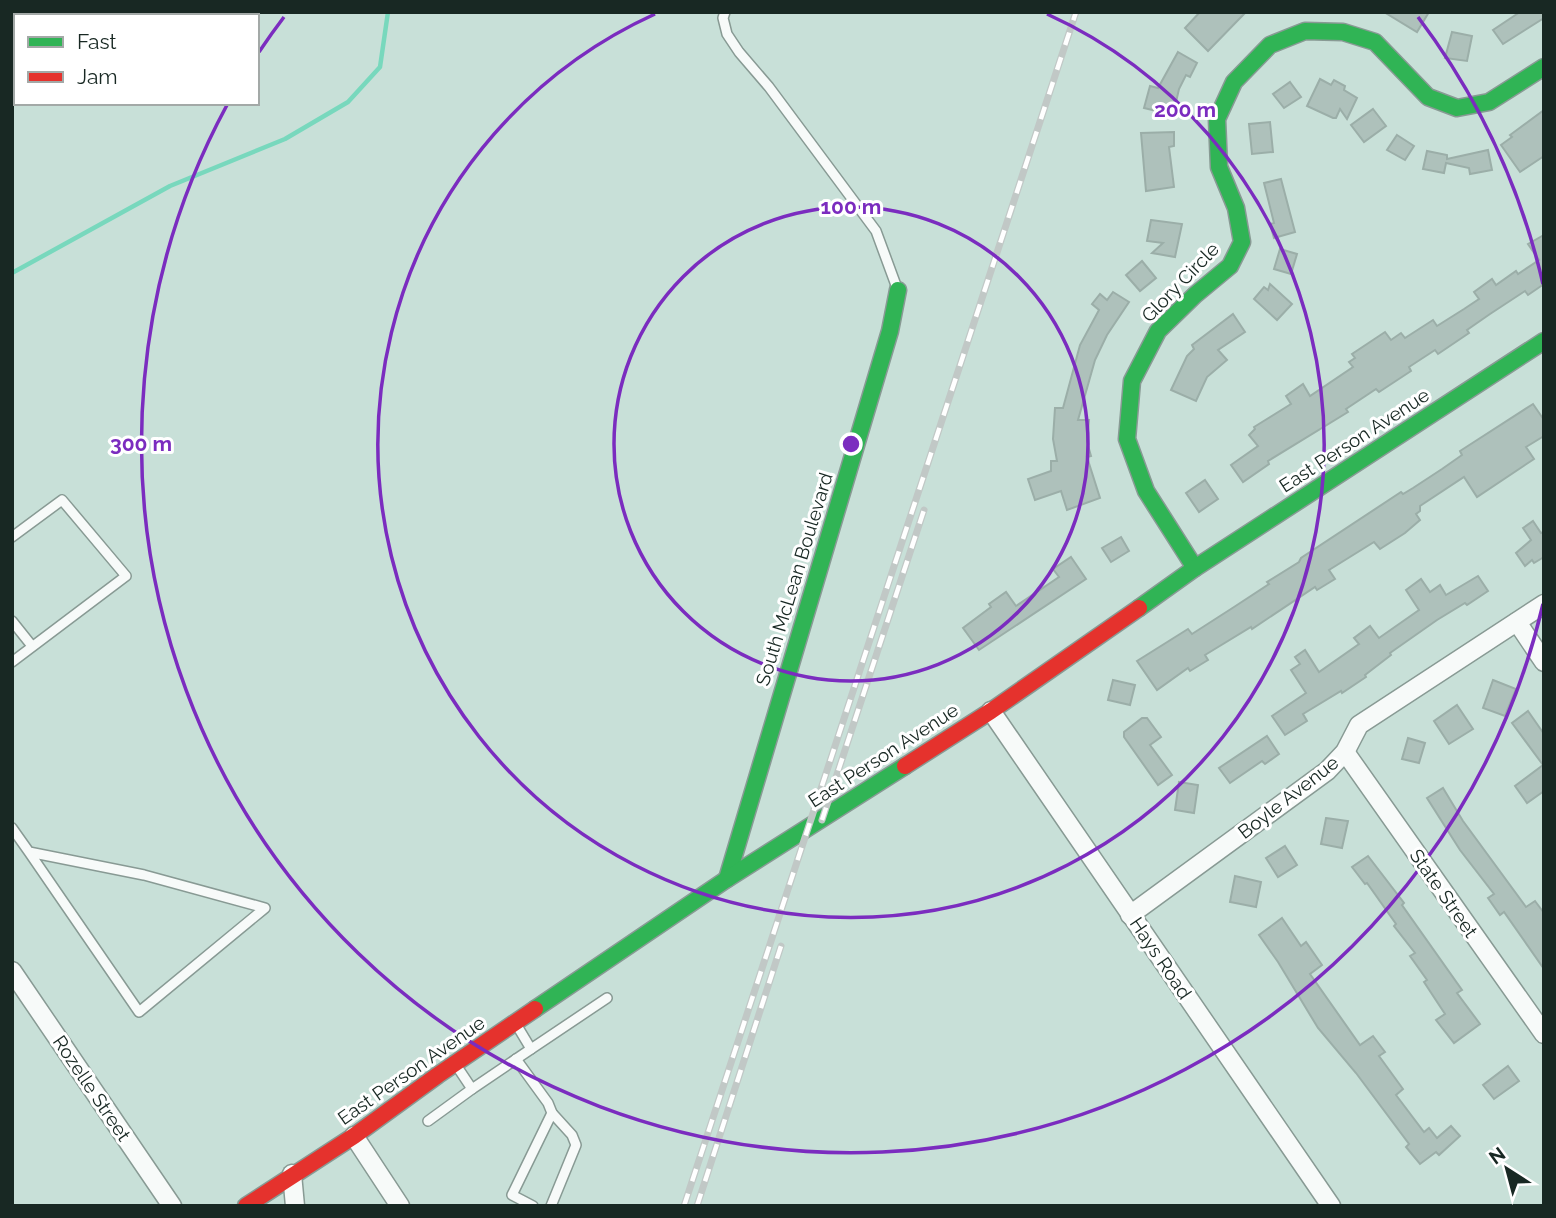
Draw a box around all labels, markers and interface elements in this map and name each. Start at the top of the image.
legend [14,14,259,105]
text: Fast [77,29,117,54]
text: Jam [77,64,118,89]
text: 200 m [1154,97,1216,122]
text: 100 m [821,194,881,219]
street label: Glory Circle [1137,238,1223,326]
street label: East Person Avenue [1275,383,1433,497]
text: 300 m [110,431,172,456]
centre of rings [839,432,863,456]
street label: South McLean Boulevard [751,470,837,688]
street label: East Person Avenue [804,698,962,812]
street label: Boyle Avenue [1233,751,1343,843]
street label: State Street [1405,845,1483,942]
street label: Hays Road [1126,913,1196,1003]
street label: East Person Avenue [333,1011,489,1129]
street label: Rozelle Street [49,1031,136,1145]
north arrow [1472,1134,1542,1204]
text: N [1485,1142,1509,1168]

